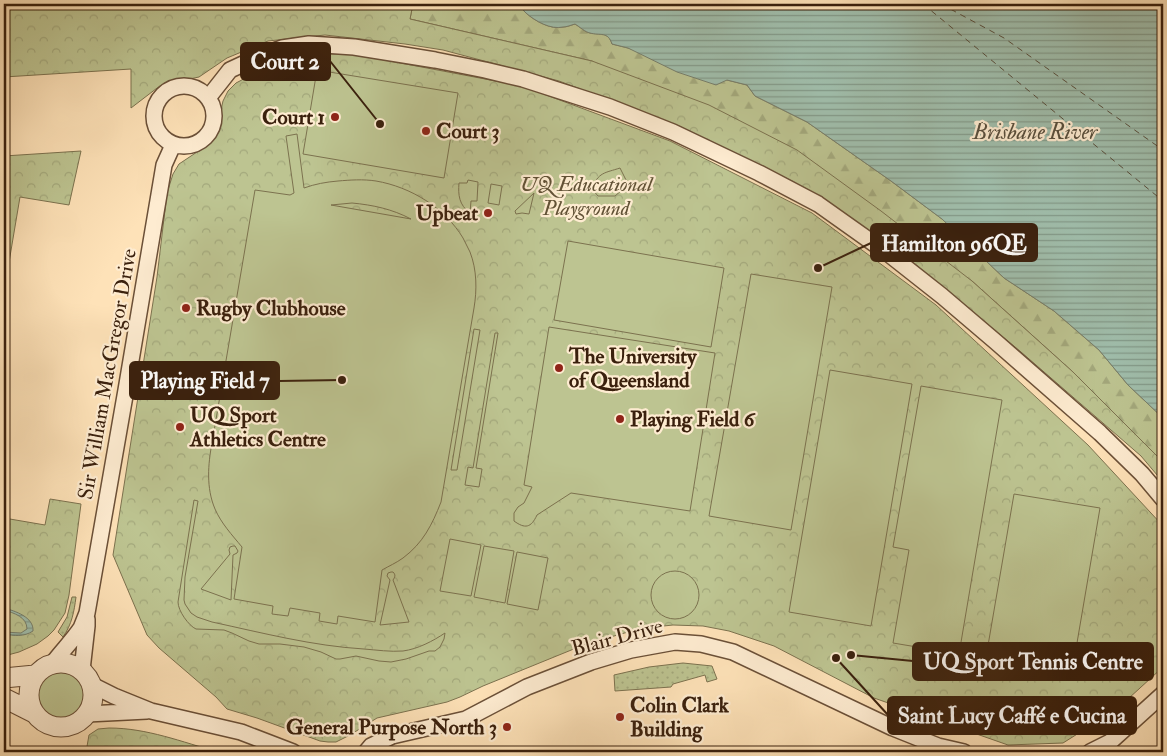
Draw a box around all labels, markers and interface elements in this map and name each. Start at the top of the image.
callout: Court 2 [241,43,330,80]
text: Court 2 [250,48,320,76]
place label: Court 1 [262,104,325,131]
marker: Court 1 [329,111,341,123]
place label: Court 3 [436,118,499,145]
water label: Brisbane River [972,118,1099,146]
marker: Court 3 [420,125,432,137]
park label: UQ Educational Playground [520,171,654,222]
place label: Upbeat [416,200,478,227]
marker: Upbeat [482,207,494,219]
callout: Hamilton 96QE [871,224,1037,261]
text: Hamilton 96QE [881,230,1027,258]
street label: Sir William MacGregor Drive [72,246,143,502]
place label: Rugby Clubhouse [196,295,346,322]
marker: Rugby Clubhouse [180,302,192,314]
place label: The University of Queensland [568,343,697,394]
callout: Playing Field 7 [130,362,279,399]
marker: The University of Queensland [553,362,565,374]
text: Playing Field 7 [140,367,271,396]
place label: UQ Sport Athletics Centre [189,402,326,453]
place label: Playing Field 6 [630,406,756,433]
marker: Playing Field 6 [614,413,626,425]
marker: UQ Sport Athletics Centre [174,421,186,433]
street label: Blair Drive [568,612,666,663]
callout: UQ Sport Tennis Centre [913,643,1153,680]
text: UQ Sport Tennis Centre [923,648,1144,677]
place label: Colin Clark Building [630,692,730,743]
callout: Saint Lucy Caffé e Cucina [888,697,1136,734]
text: Saint Lucy Caffé e Cucina [898,702,1127,731]
marker: Colin Clark Building [614,711,626,723]
place label: General Purpose North 3 [286,714,497,741]
marker: General Purpose North 3 [501,721,513,733]

